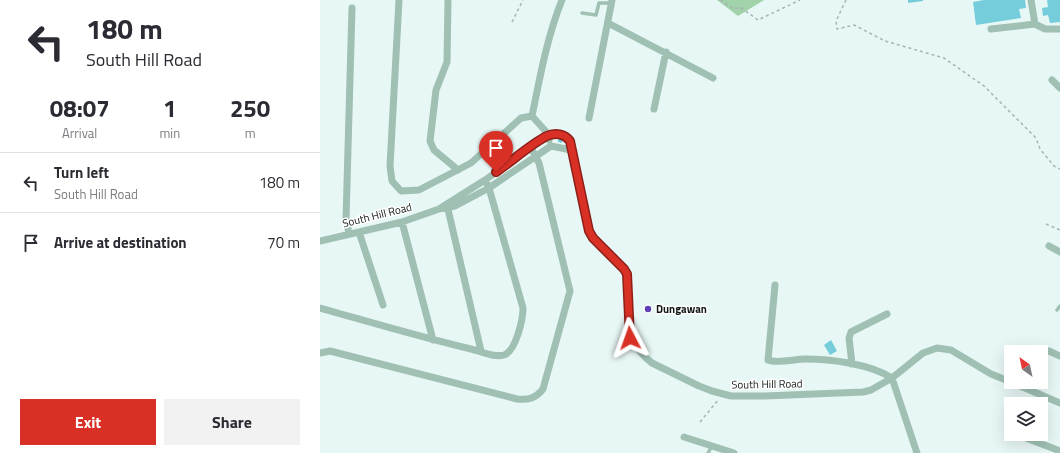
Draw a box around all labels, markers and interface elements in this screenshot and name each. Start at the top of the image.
text: 180 m [86,7,163,50]
icon: left [20,16,72,68]
text: South Hill Road [86,46,202,73]
text: 08:07 [50,90,110,126]
text: 1 [163,90,177,126]
text: 250 [230,90,270,126]
text: Arrival [62,123,97,143]
text: min [159,123,180,143]
text: m [245,123,256,143]
pin [479,131,513,172]
icon: arrive [485,137,507,159]
text: Turn left [54,161,109,184]
text: 180 m [259,171,300,194]
icon: left [20,172,42,194]
text: South Hill Road [54,184,138,204]
street label: South Hill Road [341,199,414,231]
text: Arrive at destination [54,231,187,254]
text: 70 m [267,231,300,254]
icon: arrive [20,232,42,254]
place label: Dungawan [656,301,707,317]
marker: Dungawan [643,304,653,314]
position arrow [609,317,651,359]
north arrow [1004,345,1048,389]
map controls [1004,345,1048,441]
street label: South Hill Road [731,375,803,393]
button: layers [1004,397,1048,441]
button: Exit [20,399,156,445]
button: Share [164,399,300,445]

